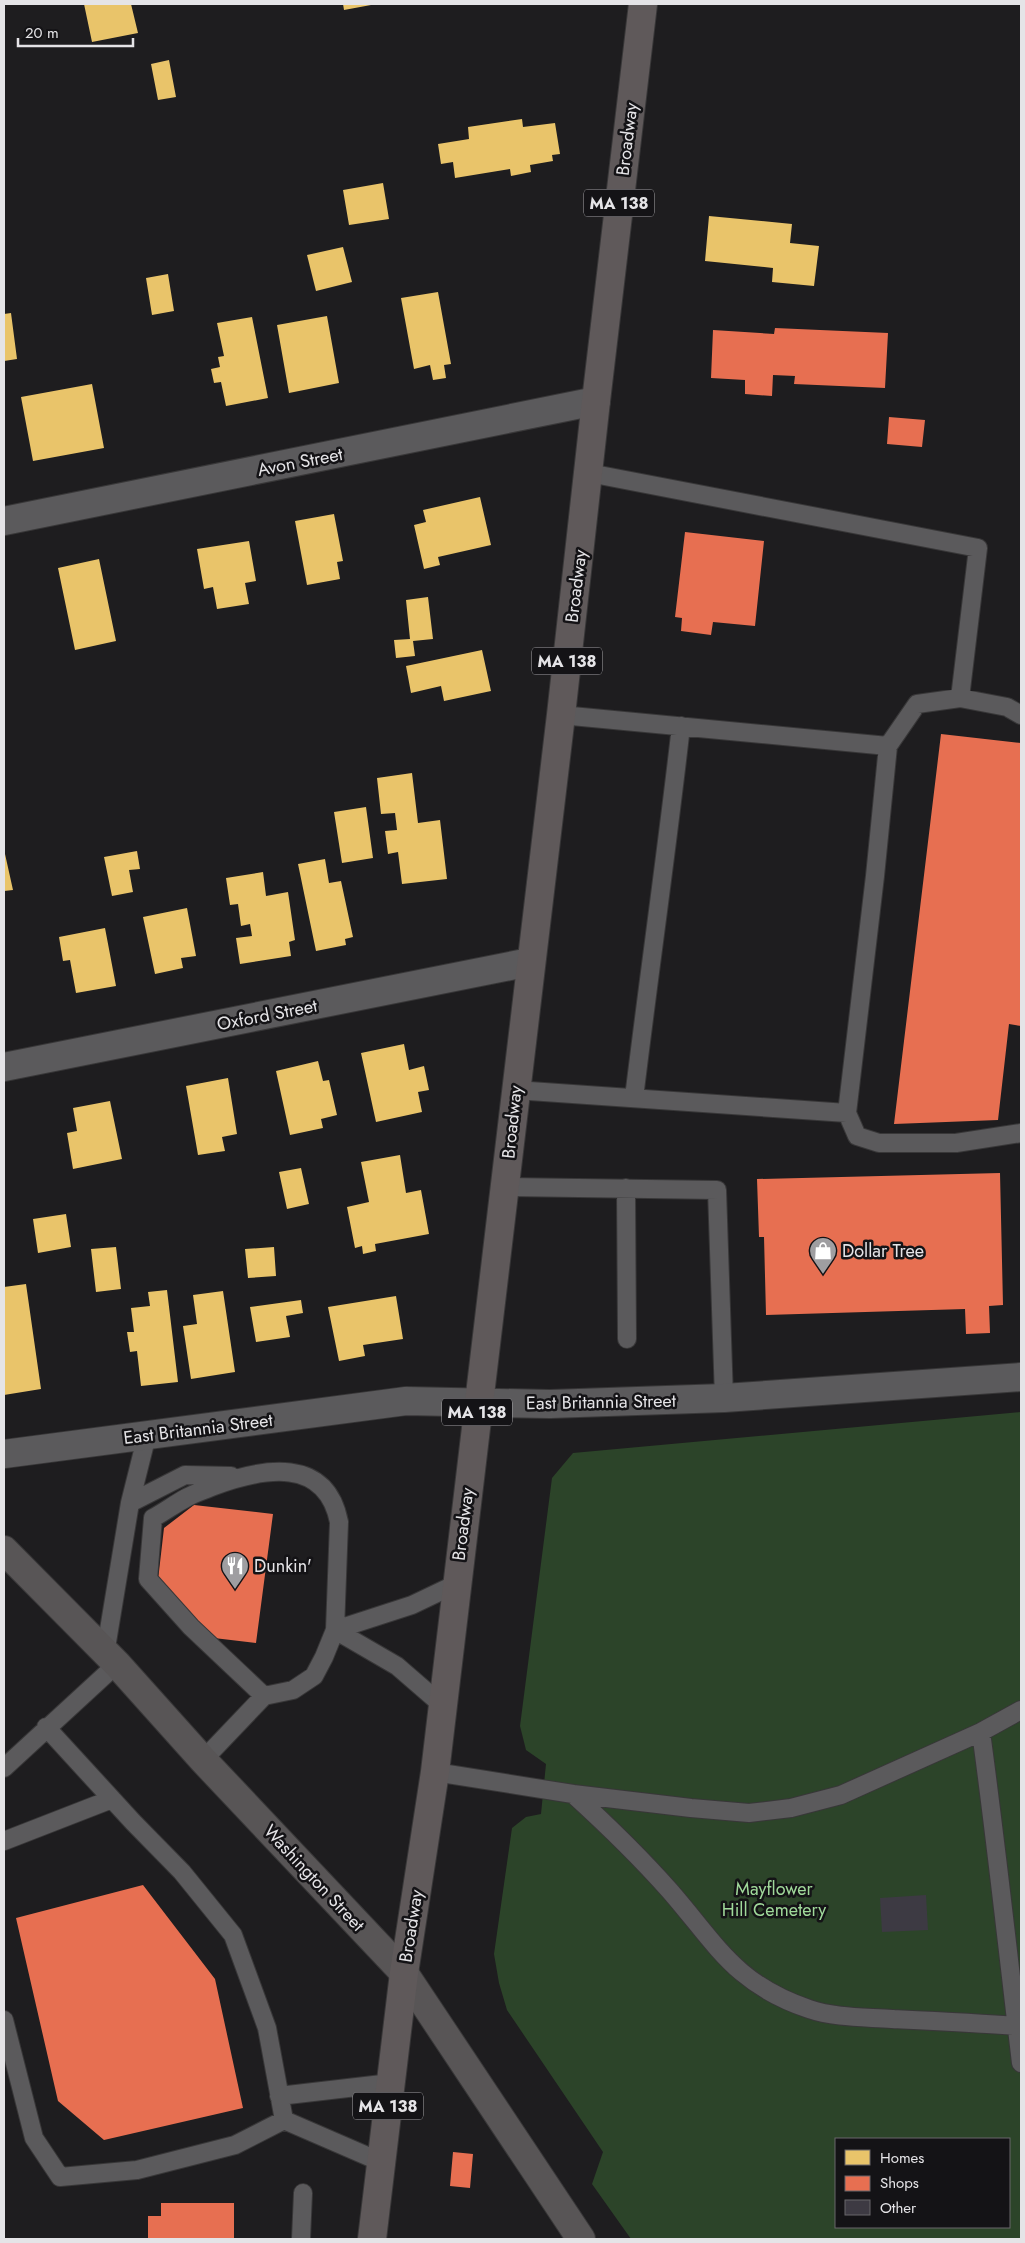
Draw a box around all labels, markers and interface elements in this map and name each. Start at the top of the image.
scale bar [18,15,132,47]
text: 20 m [25,22,59,44]
street label: Broadway [610,101,644,177]
road number: MA 138 [584,190,654,217]
street label: Avon Street [255,441,345,483]
street label: Broadway [559,548,593,624]
road number: MA 138 [532,648,602,674]
street label: Oxford Street [215,992,320,1037]
street label: Broadway [495,1084,529,1160]
shop icon: Dollar Tree [808,1236,838,1275]
place label: Dollar Tree [842,1238,924,1264]
street label: East Britannia Street [526,1388,677,1416]
road number: MA 138 [442,1398,512,1425]
street label: East Britannia Street [122,1407,275,1451]
street label: Broadway [446,1486,480,1562]
restaurant icon: Dunkin' [220,1551,250,1590]
place label: Dunkin' [254,1553,312,1579]
street label: Washington Street [258,1819,371,1938]
park label: Mayflower Hill Cemetery [722,1876,826,1923]
street label: Broadway [392,1888,430,1964]
road number: MA 138 [353,2092,423,2120]
legend [835,2138,1010,2228]
text: Homes [880,2147,924,2169]
text: Shops [880,2172,919,2194]
text: Other [880,2197,917,2219]

